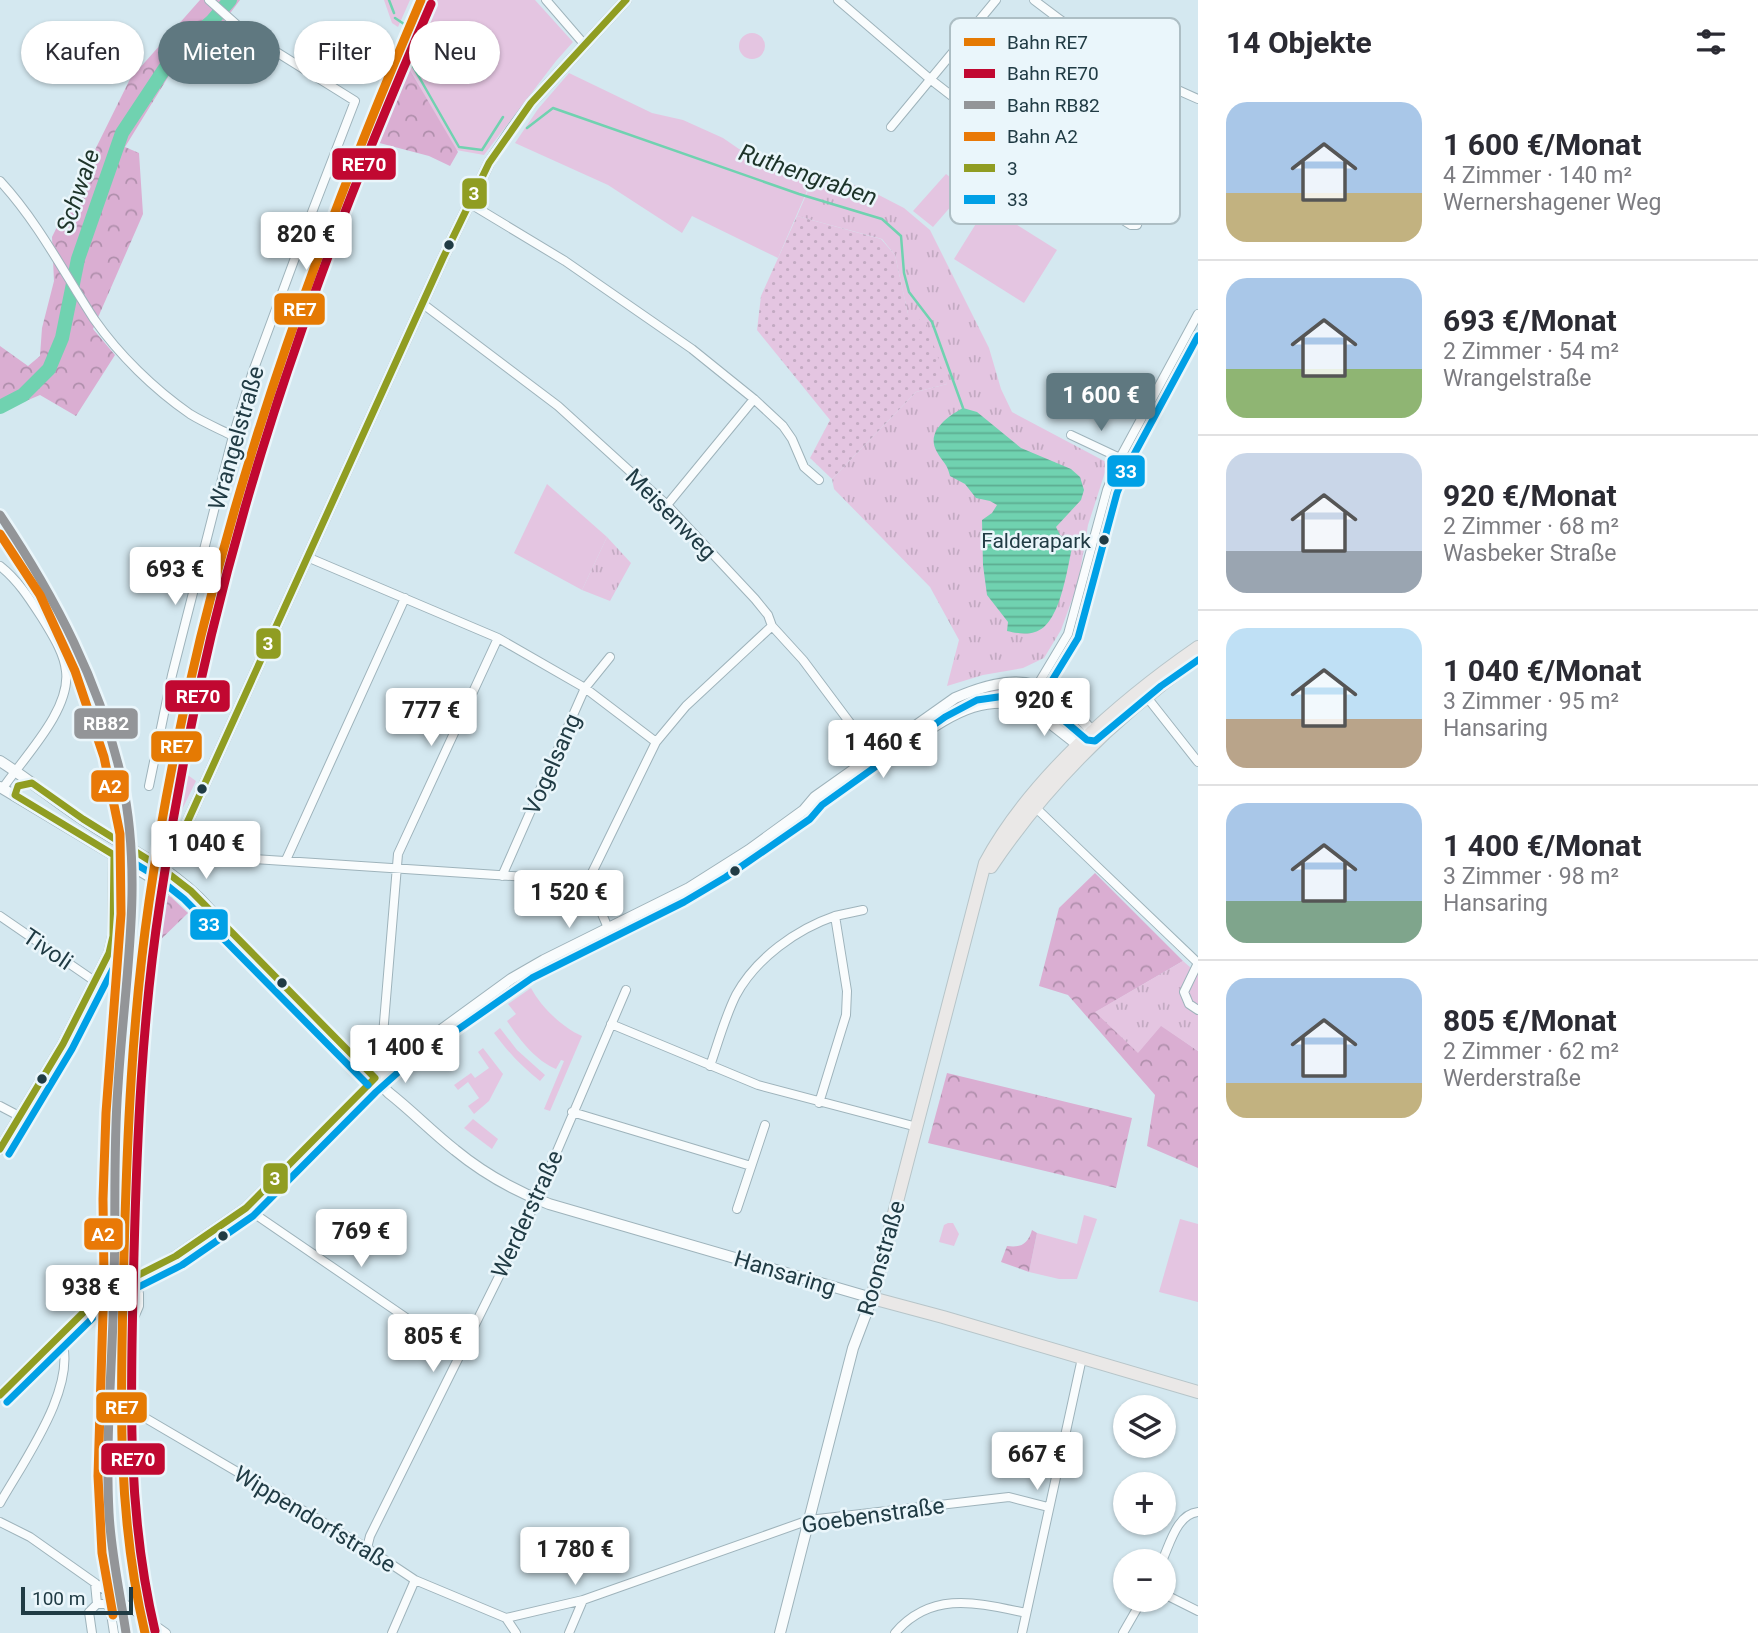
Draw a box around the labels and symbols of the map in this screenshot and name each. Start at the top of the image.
legend [950,18,1180,224]
text: Bahn RE7 [1007,31,1088,54]
text: Bahn RE70 [1007,62,1099,85]
text: Bahn RB82 [1007,94,1100,117]
text: Bahn A2 [1007,125,1078,148]
water label: Ruthengraben [735,138,881,212]
water label: Schwale [51,145,105,237]
line badge: RE70 [331,147,397,181]
text: RE70 [342,153,386,176]
text: 3 [1007,157,1018,180]
line badge: 3 [461,177,488,210]
text: 3 [469,182,479,205]
text: 33 [1007,188,1028,211]
pin: 820 € [257,212,355,272]
unlabelled marker [442,238,456,252]
line badge: RE7 [273,292,326,326]
text: RE7 [283,298,317,321]
street label: Wrangelstraße [203,363,270,513]
pin: 1 600 € [1036,374,1166,433]
line badge: 33 [1106,454,1146,488]
text: 33 [1115,460,1137,483]
street label: Meisenweg [620,463,722,565]
place label: Falderapark [981,529,1091,553]
marker: Falderapark [1097,533,1111,547]
pin: 693 € [126,548,224,607]
line badge: 3 [255,627,282,660]
text: 3 [263,632,273,655]
pin: 920 € [995,678,1093,738]
line badge: RE70 [164,679,231,713]
text: RE70 [176,685,220,708]
pin: 777 € [382,688,480,748]
line badge: RB82 [73,707,139,740]
street label: Vogelsang [518,709,587,819]
text: RB82 [83,712,129,735]
pin: 1 460 € [818,720,948,780]
line badge: RE7 [150,730,203,763]
text: RE7 [160,735,194,758]
line badge: A2 [90,769,130,803]
text: A2 [98,775,122,798]
unlabelled marker [195,782,209,796]
pin: 1 040 € [141,822,271,881]
unlabelled marker [728,864,742,878]
pin: 1 520 € [504,870,634,930]
line badge: 33 [189,908,229,941]
text: 33 [198,913,220,936]
street label: Tivoli [18,923,78,976]
unlabelled marker [275,976,289,990]
pin: 1 400 € [340,1026,470,1085]
unlabelled marker [35,1072,49,1086]
street label: Werderstraße [486,1146,569,1282]
line badge: 3 [262,1162,289,1195]
text: 3 [270,1167,280,1190]
street label: Roonstraße [852,1198,911,1319]
pin: 769 € [312,1210,410,1269]
line badge: A2 [83,1217,124,1251]
text: A2 [91,1223,115,1246]
unlabelled marker [216,1229,230,1243]
street label: Hansaring [731,1245,839,1302]
pin: 938 € [42,1266,140,1325]
pin: 805 € [384,1314,482,1374]
line badge: RE7 [95,1391,148,1424]
text: RE7 [105,1396,139,1419]
pin: 667 € [988,1432,1086,1492]
line badge: RE70 [100,1442,166,1476]
text: RE70 [111,1448,155,1471]
street label: Wippendorfstraße [229,1460,401,1578]
street label: Goebenstraße [800,1492,946,1539]
pin: 1 780 € [510,1528,640,1587]
scale bar [21,1584,133,1616]

